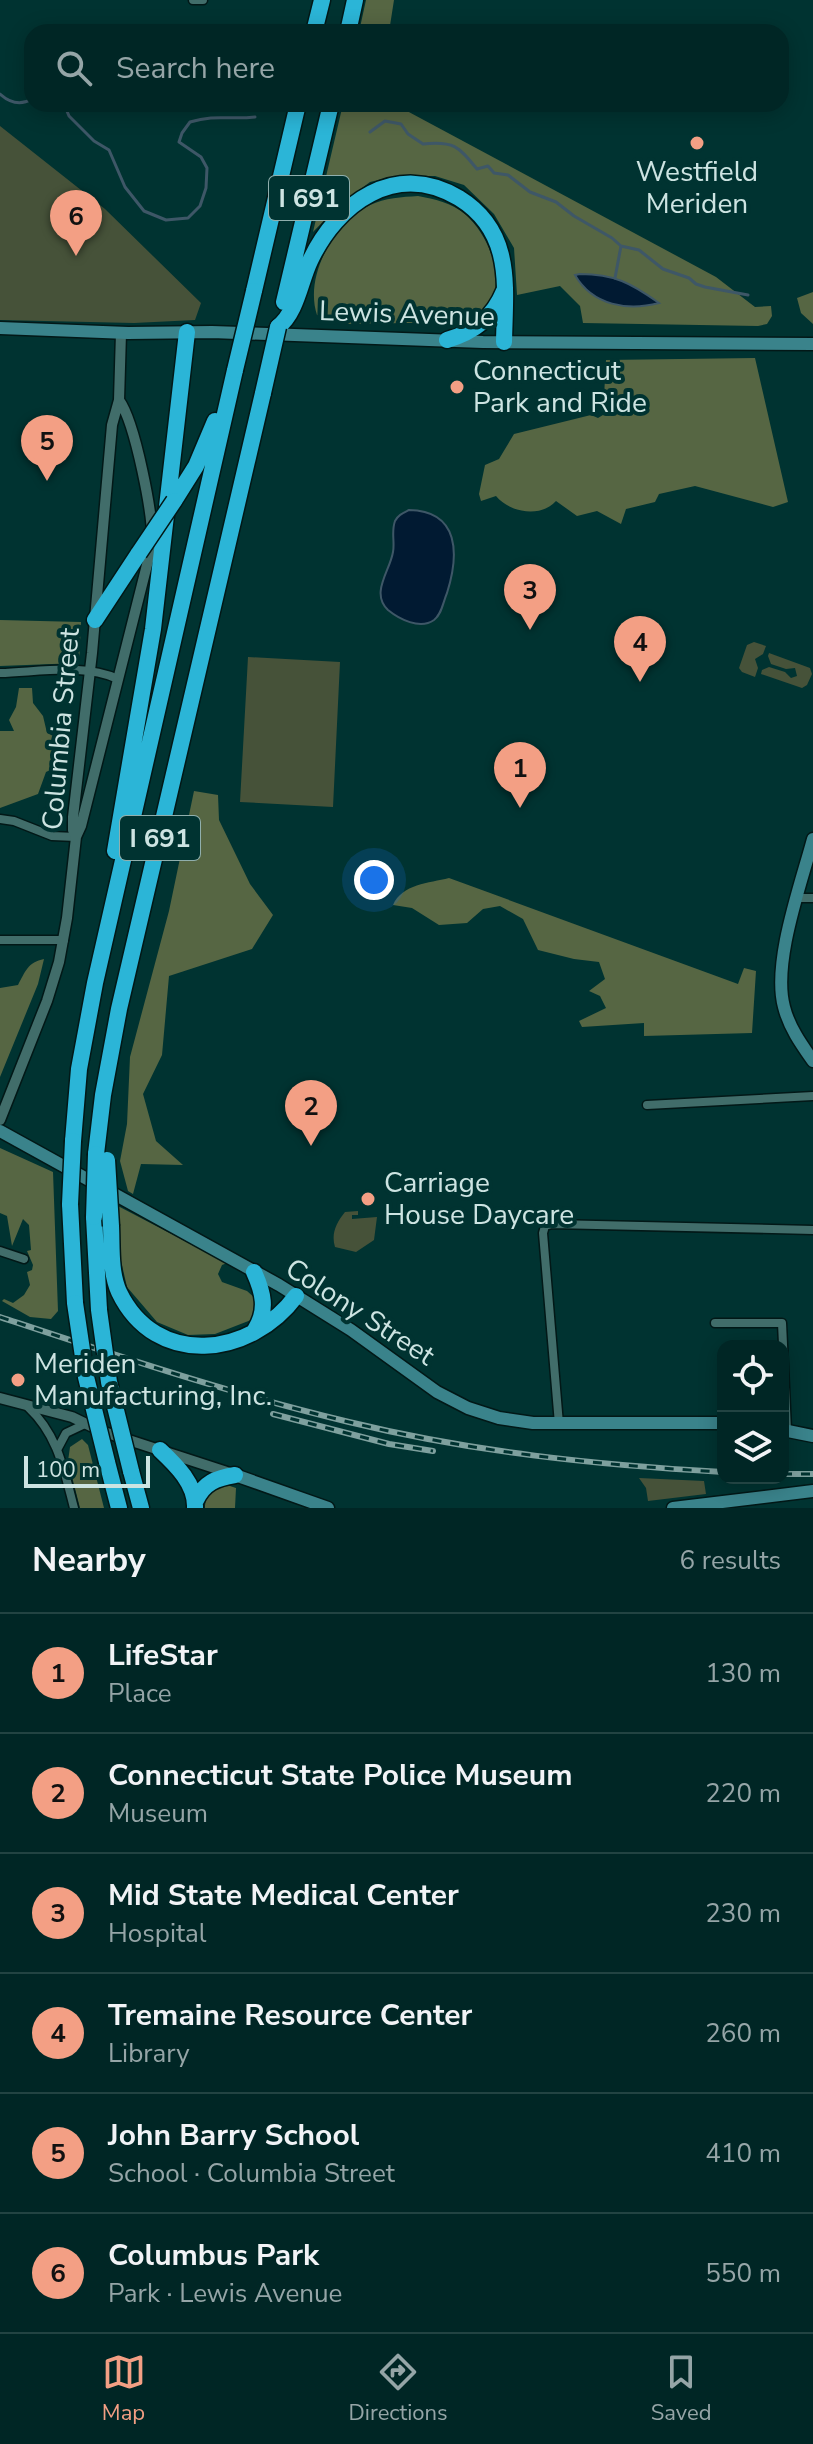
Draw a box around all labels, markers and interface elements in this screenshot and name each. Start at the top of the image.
search box [24,24,789,112]
icon: search [52,46,96,90]
text: Search here [116,48,275,89]
marker: Westfield Meriden [688,134,706,152]
place label: Westfield Meriden [636,153,758,223]
road number: I 691 [269,176,349,220]
pin: 6 [50,190,102,256]
street label: Lewis Avenue [318,292,496,336]
place label: Connecticut Park and Ride [473,352,647,422]
marker: Connecticut Park and Ride [448,378,466,396]
pin: 5 [21,415,73,481]
pin: 3 [504,564,556,630]
pin: 4 [614,616,666,682]
street label: Columbia Street [33,626,89,832]
pin: 1 [494,742,546,808]
road number: I 691 [120,816,200,860]
your location [354,860,394,900]
pin: 2 [285,1080,337,1146]
place label: Carriage House Daycare [384,1164,574,1234]
marker: Carriage House Daycare [359,1190,377,1208]
street label: Colony Street [278,1250,442,1375]
map controls [717,1340,789,1484]
button: locate [717,1340,789,1412]
place label: Meriden Manufacturing, Inc. [34,1345,272,1415]
marker: Meriden Manufacturing, Inc. [9,1371,27,1389]
button: layers [717,1412,789,1484]
scale bar [24,1452,150,1488]
text: 100 m [36,1455,100,1485]
text: Nearby [32,1537,146,1583]
text: 6 results [680,1543,781,1578]
text: LifeStar [108,1635,218,1676]
text: 1 [50,1656,66,1691]
text: 130 m [705,1656,781,1691]
text: Place [108,1676,172,1711]
text: Connecticut State Police Museum [108,1755,572,1796]
text: 2 [50,1776,66,1811]
text: 220 m [705,1776,781,1811]
text: Museum [108,1796,208,1831]
text: Mid State Medical Center [108,1875,459,1916]
text: 3 [50,1896,66,1931]
text: 230 m [705,1896,781,1931]
text: Hospital [108,1916,207,1951]
text: Tremaine Resource Center [108,1995,472,2036]
text: 4 [50,2016,66,2051]
text: 260 m [705,2016,781,2051]
text: Library [108,2036,190,2071]
text: John Barry School [108,2115,359,2156]
text: 5 [50,2136,66,2171]
text: 410 m [705,2136,781,2171]
text: School · Columbia Street [108,2156,395,2191]
text: Columbus Park [108,2235,319,2276]
text: 6 [50,2256,66,2291]
text: 550 m [705,2256,781,2291]
text: Park · Lewis Avenue [108,2276,342,2311]
tab: Map [102,2350,146,2428]
tab: Directions [349,2350,448,2428]
tab: Saved [651,2350,711,2428]

